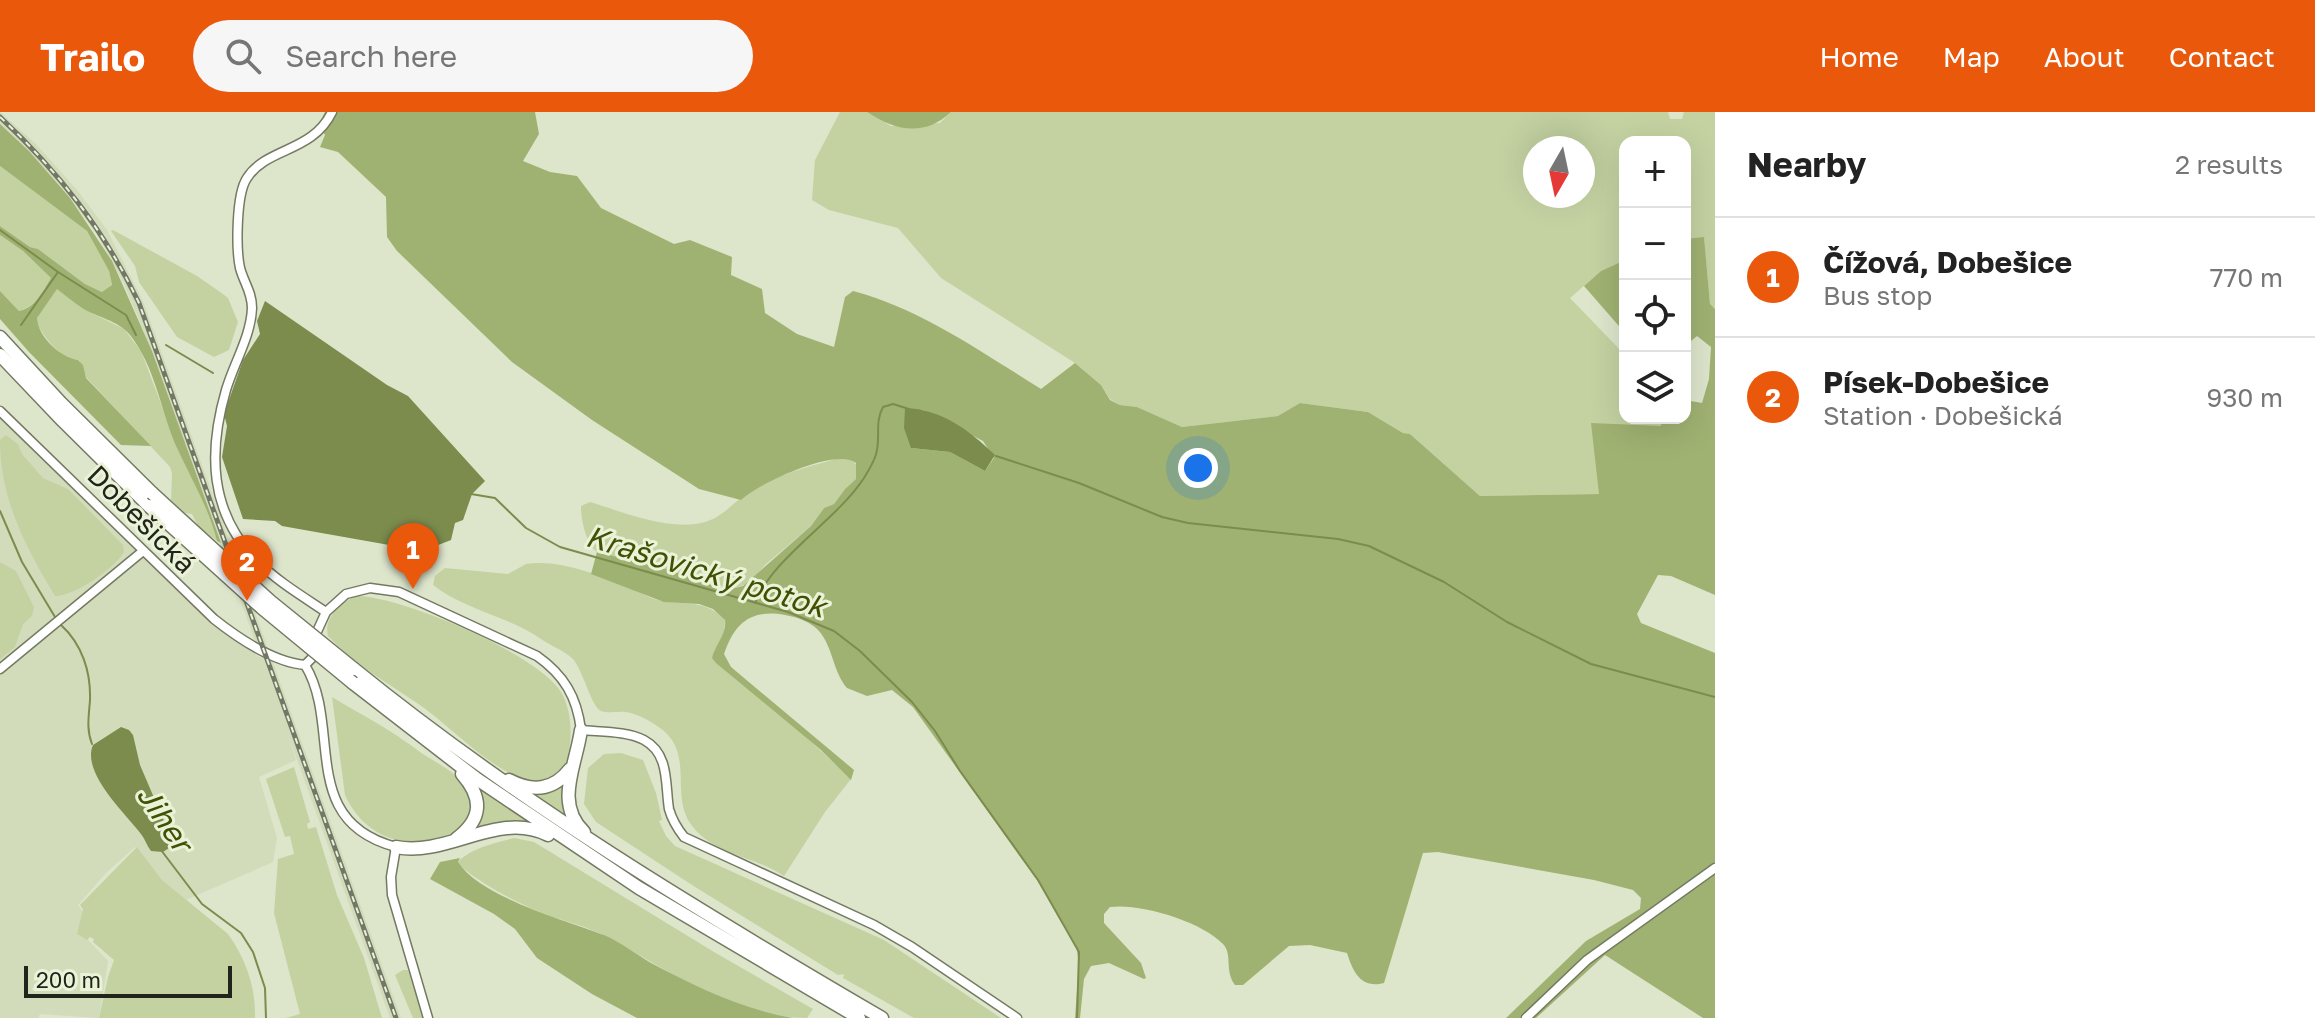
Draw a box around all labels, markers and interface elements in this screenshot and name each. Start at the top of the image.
search box [193,20,753,92]
text: Trailo [40,34,145,79]
icon: search [221,34,265,78]
text: Search here [285,38,457,74]
text: Home [1820,40,1899,73]
text: Map [1943,40,2000,73]
text: About [2044,40,2125,73]
text: Contact [2169,40,2275,73]
north arrow [1523,136,1595,208]
map controls [1619,136,1691,424]
button: + [1619,136,1691,208]
text: Nearby [1747,144,1867,184]
text: 2 results [2175,149,2283,180]
button: − [1619,208,1691,280]
text: Čížová, Dobešice [1823,244,2072,280]
text: 1 [1766,262,1780,293]
text: 770 m [2210,262,2283,293]
button: locate [1619,280,1691,352]
text: Bus stop [1823,280,1932,311]
button: layers [1619,352,1691,424]
text: Písek-Dobešice [1823,364,2049,400]
text: 2 [1765,382,1781,413]
text: 930 m [2206,382,2283,413]
text: Station · Dobešická [1823,400,2063,431]
your location [1178,448,1218,488]
street label: Dobešická [81,458,203,580]
water label: Krašovický potok [582,517,833,625]
pin: 1 [387,523,439,589]
pin: 2 [221,535,273,601]
water label: Jiher [130,778,203,862]
scale bar [24,962,232,998]
text: 200 m [36,966,101,993]

